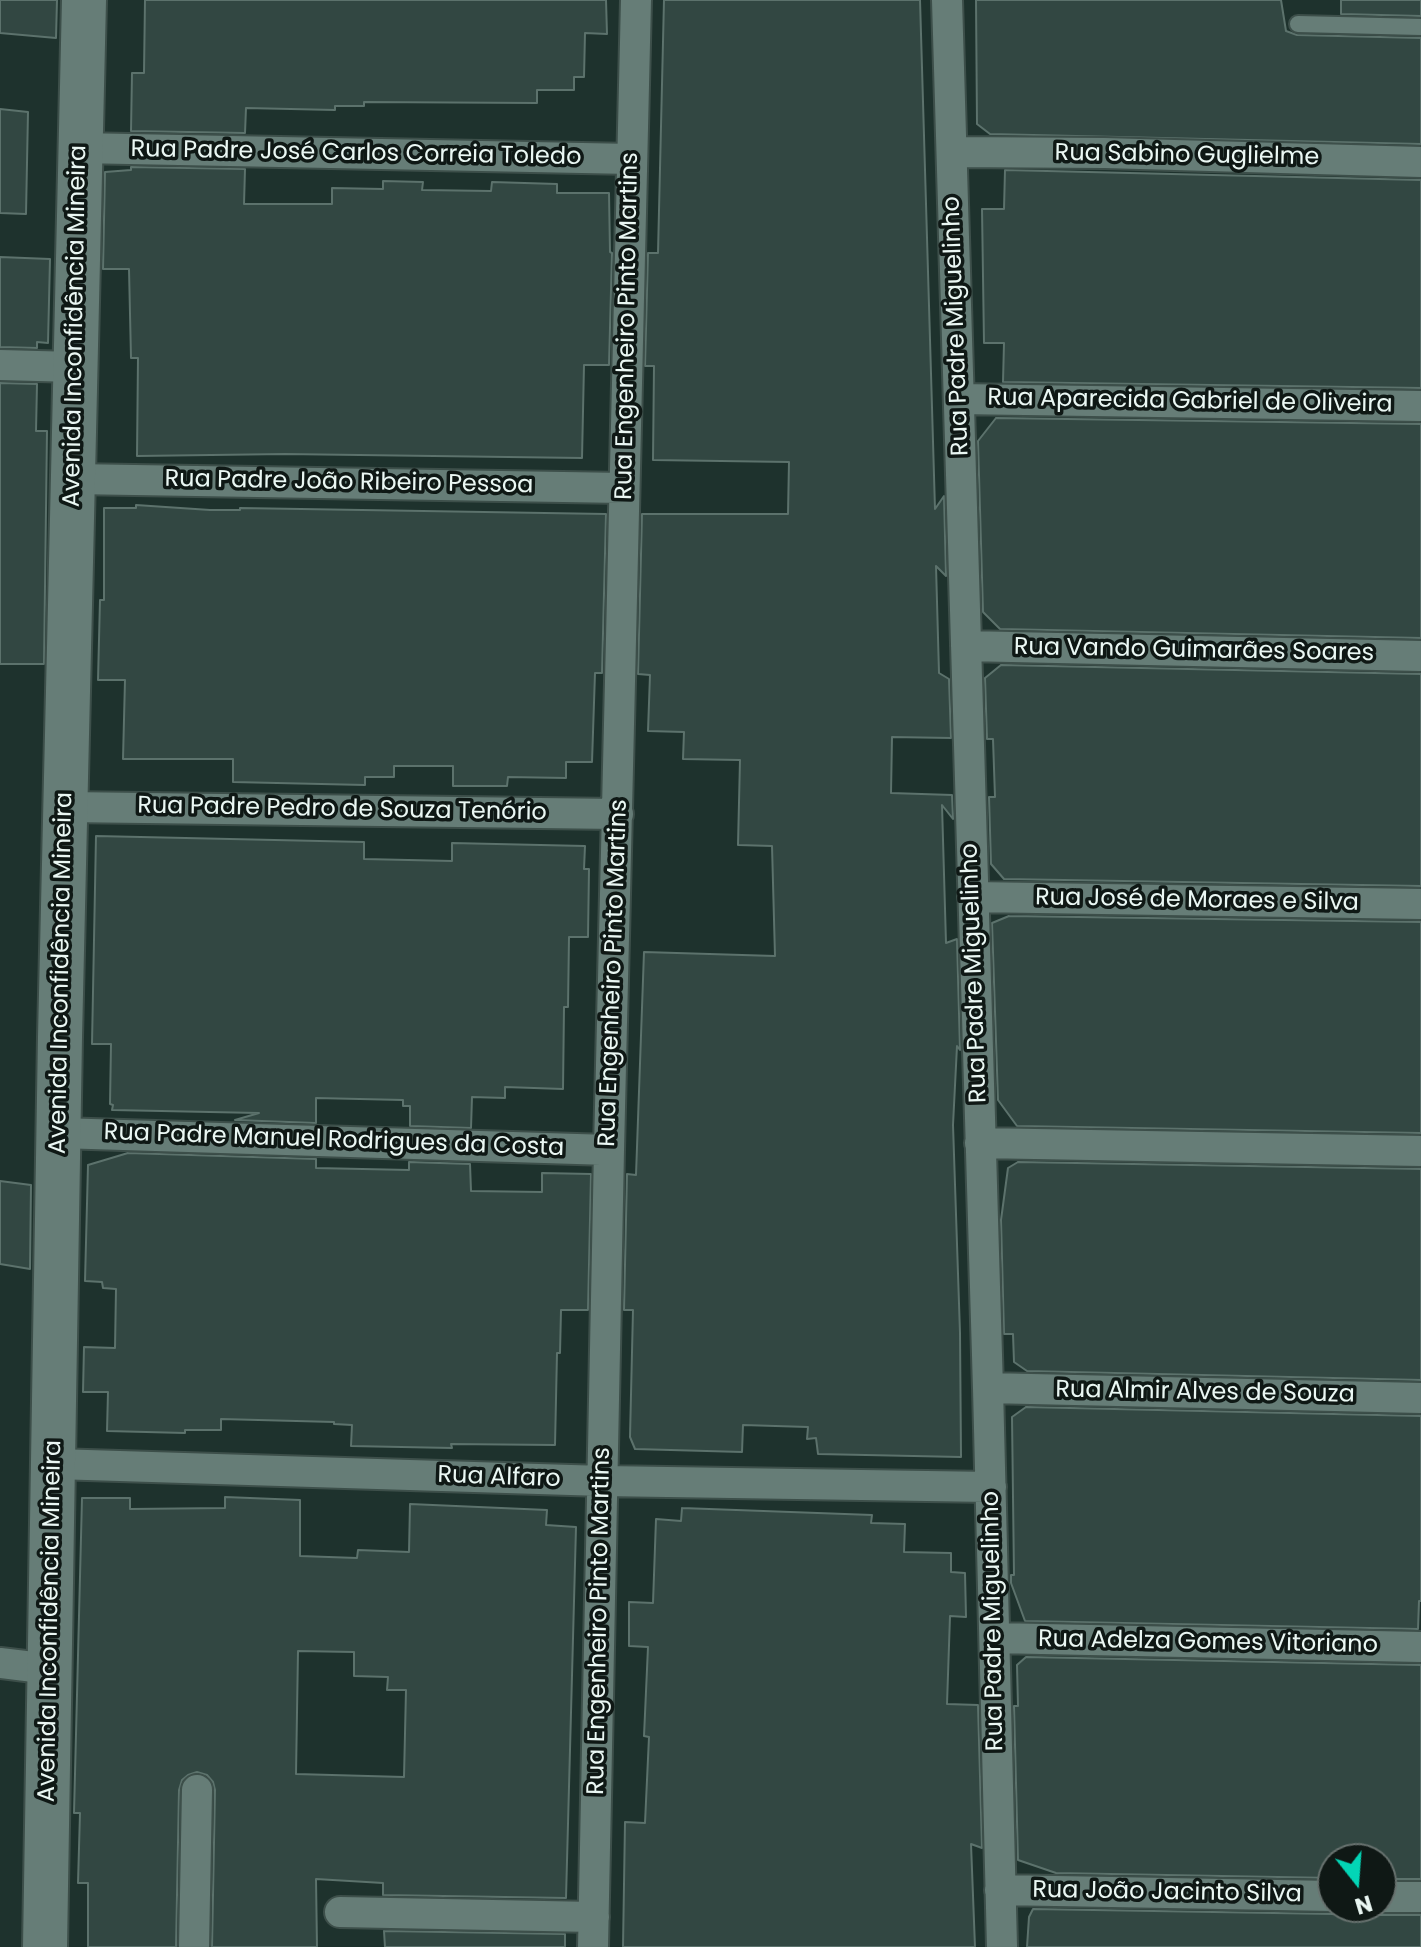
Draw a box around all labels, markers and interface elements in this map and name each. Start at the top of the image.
street label: Rua Padre José Carlos Correia Toledo [130,136,582,172]
street label: Rua Sabino Guglielme [1054,139,1320,173]
street label: Avenida Inconfidência Mineira [58,145,94,507]
street label: Rua Engenheiro Pinto Martins [611,152,645,500]
street label: Rua Padre Miguelinho [938,196,976,456]
street label: Rua Aparecida Gabriel de Oliveira [987,384,1393,420]
street label: Rua Padre João Ribeiro Pessoa [164,465,534,501]
street label: Rua Vando Guimarães Soares [1014,633,1374,669]
street label: Avenida Inconfidência Mineira [44,792,80,1154]
street label: Rua Padre Pedro de Souza Tenório [137,792,547,828]
street label: Rua Engenheiro Pinto Martins [594,799,634,1147]
street label: Rua Padre Miguelinho [956,843,994,1103]
street label: Rua José de Moraes e Silva [1035,884,1359,918]
street label: Rua Padre Manuel Rodrigues da Costa [103,1119,565,1163]
street label: Rua Almir Alves de Souza [1055,1376,1355,1410]
street label: Avenida Inconfidência Mineira [33,1440,69,1802]
street label: Rua Engenheiro Pinto Martins [583,1447,617,1795]
street label: Rua Alfaro [437,1461,561,1495]
street label: Rua Padre Miguelinho [977,1491,1011,1751]
street label: Rua Adelza Gomes Vitoriano [1038,1626,1378,1660]
north arrow [1317,1843,1397,1923]
street label: Rua João Jacinto Silva [1032,1876,1302,1910]
text: N [1351,1887,1376,1922]

